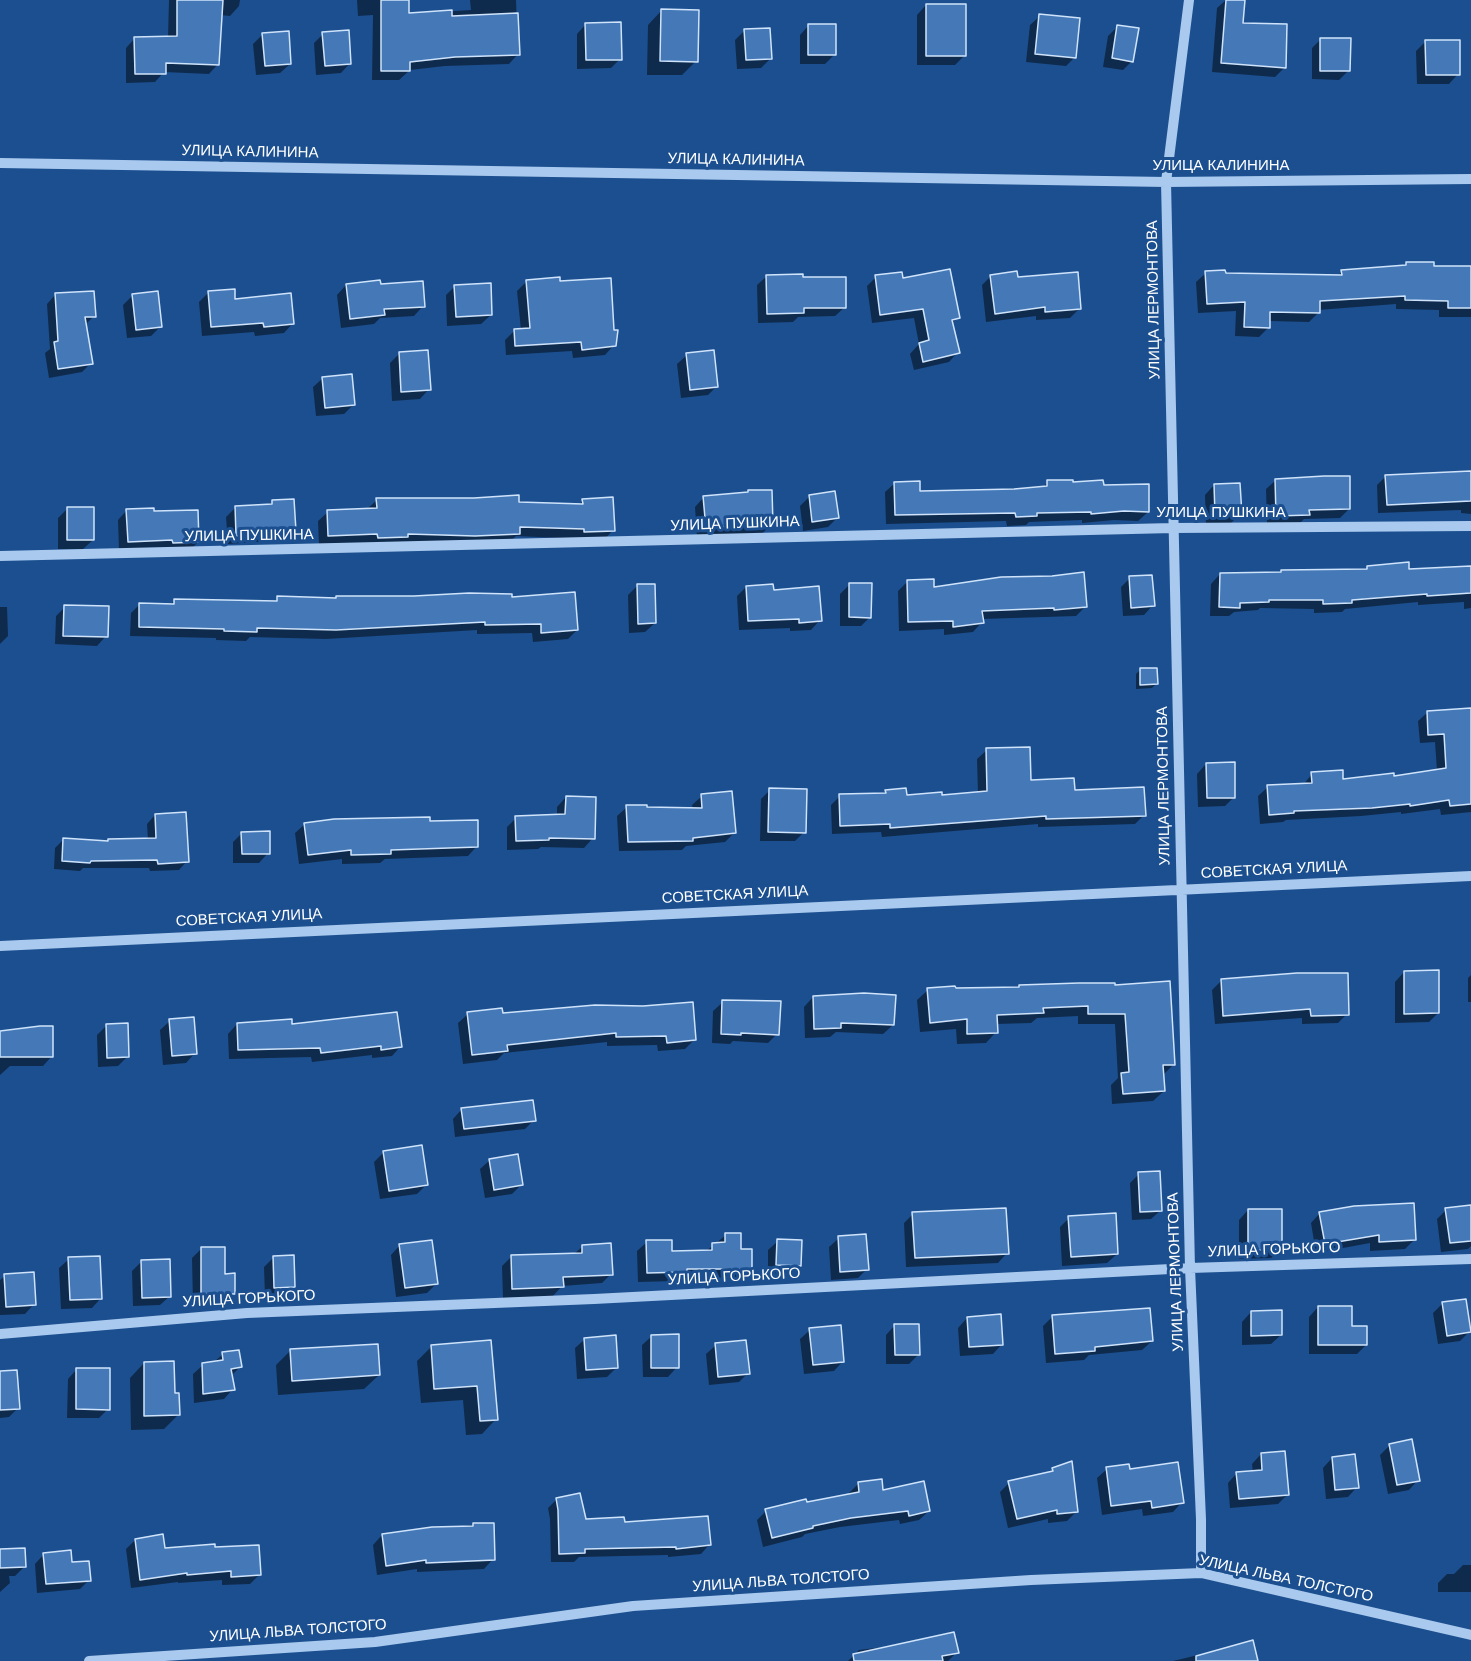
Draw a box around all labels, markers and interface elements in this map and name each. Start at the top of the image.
street label: УЛИЦА КАЛИНИНА [181,142,319,162]
street label: УЛИЦА КАЛИНИНА [667,150,805,170]
street label: УЛИЦА КАЛИНИНА [1152,157,1290,175]
street label: УЛИЦА ЛЕРМОНТОВА [1144,220,1164,380]
street label: УЛИЦА ПУШКИНА [1156,504,1286,522]
street label: УЛИЦА ПУШКИНА [670,513,800,535]
street label: УЛИЦА ПУШКИНА [184,526,314,546]
street label: УЛИЦА ЛЕРМОНТОВА [1154,706,1174,866]
street label: СОВЕТСКАЯ УЛИЦА [1200,857,1348,883]
street label: СОВЕТСКАЯ УЛИЦА [661,882,809,908]
street label: СОВЕТСКАЯ УЛИЦА [175,905,323,931]
street label: УЛИЦА ЛЕРМОНТОВА [1164,1192,1188,1352]
street label: УЛИЦА ГОРЬКОГО [1207,1239,1341,1261]
street label: УЛИЦА ГОРЬКОГО [667,1265,801,1289]
street label: УЛИЦА ГОРЬКОГО [182,1287,316,1311]
street label: УЛИЦА ЛЬВА ТОЛСТОГО [1197,1552,1375,1606]
street label: УЛИЦА ЛЬВА ТОЛСТОГО [692,1566,870,1596]
street label: УЛИЦА ЛЬВА ТОЛСТОГО [209,1616,387,1646]

